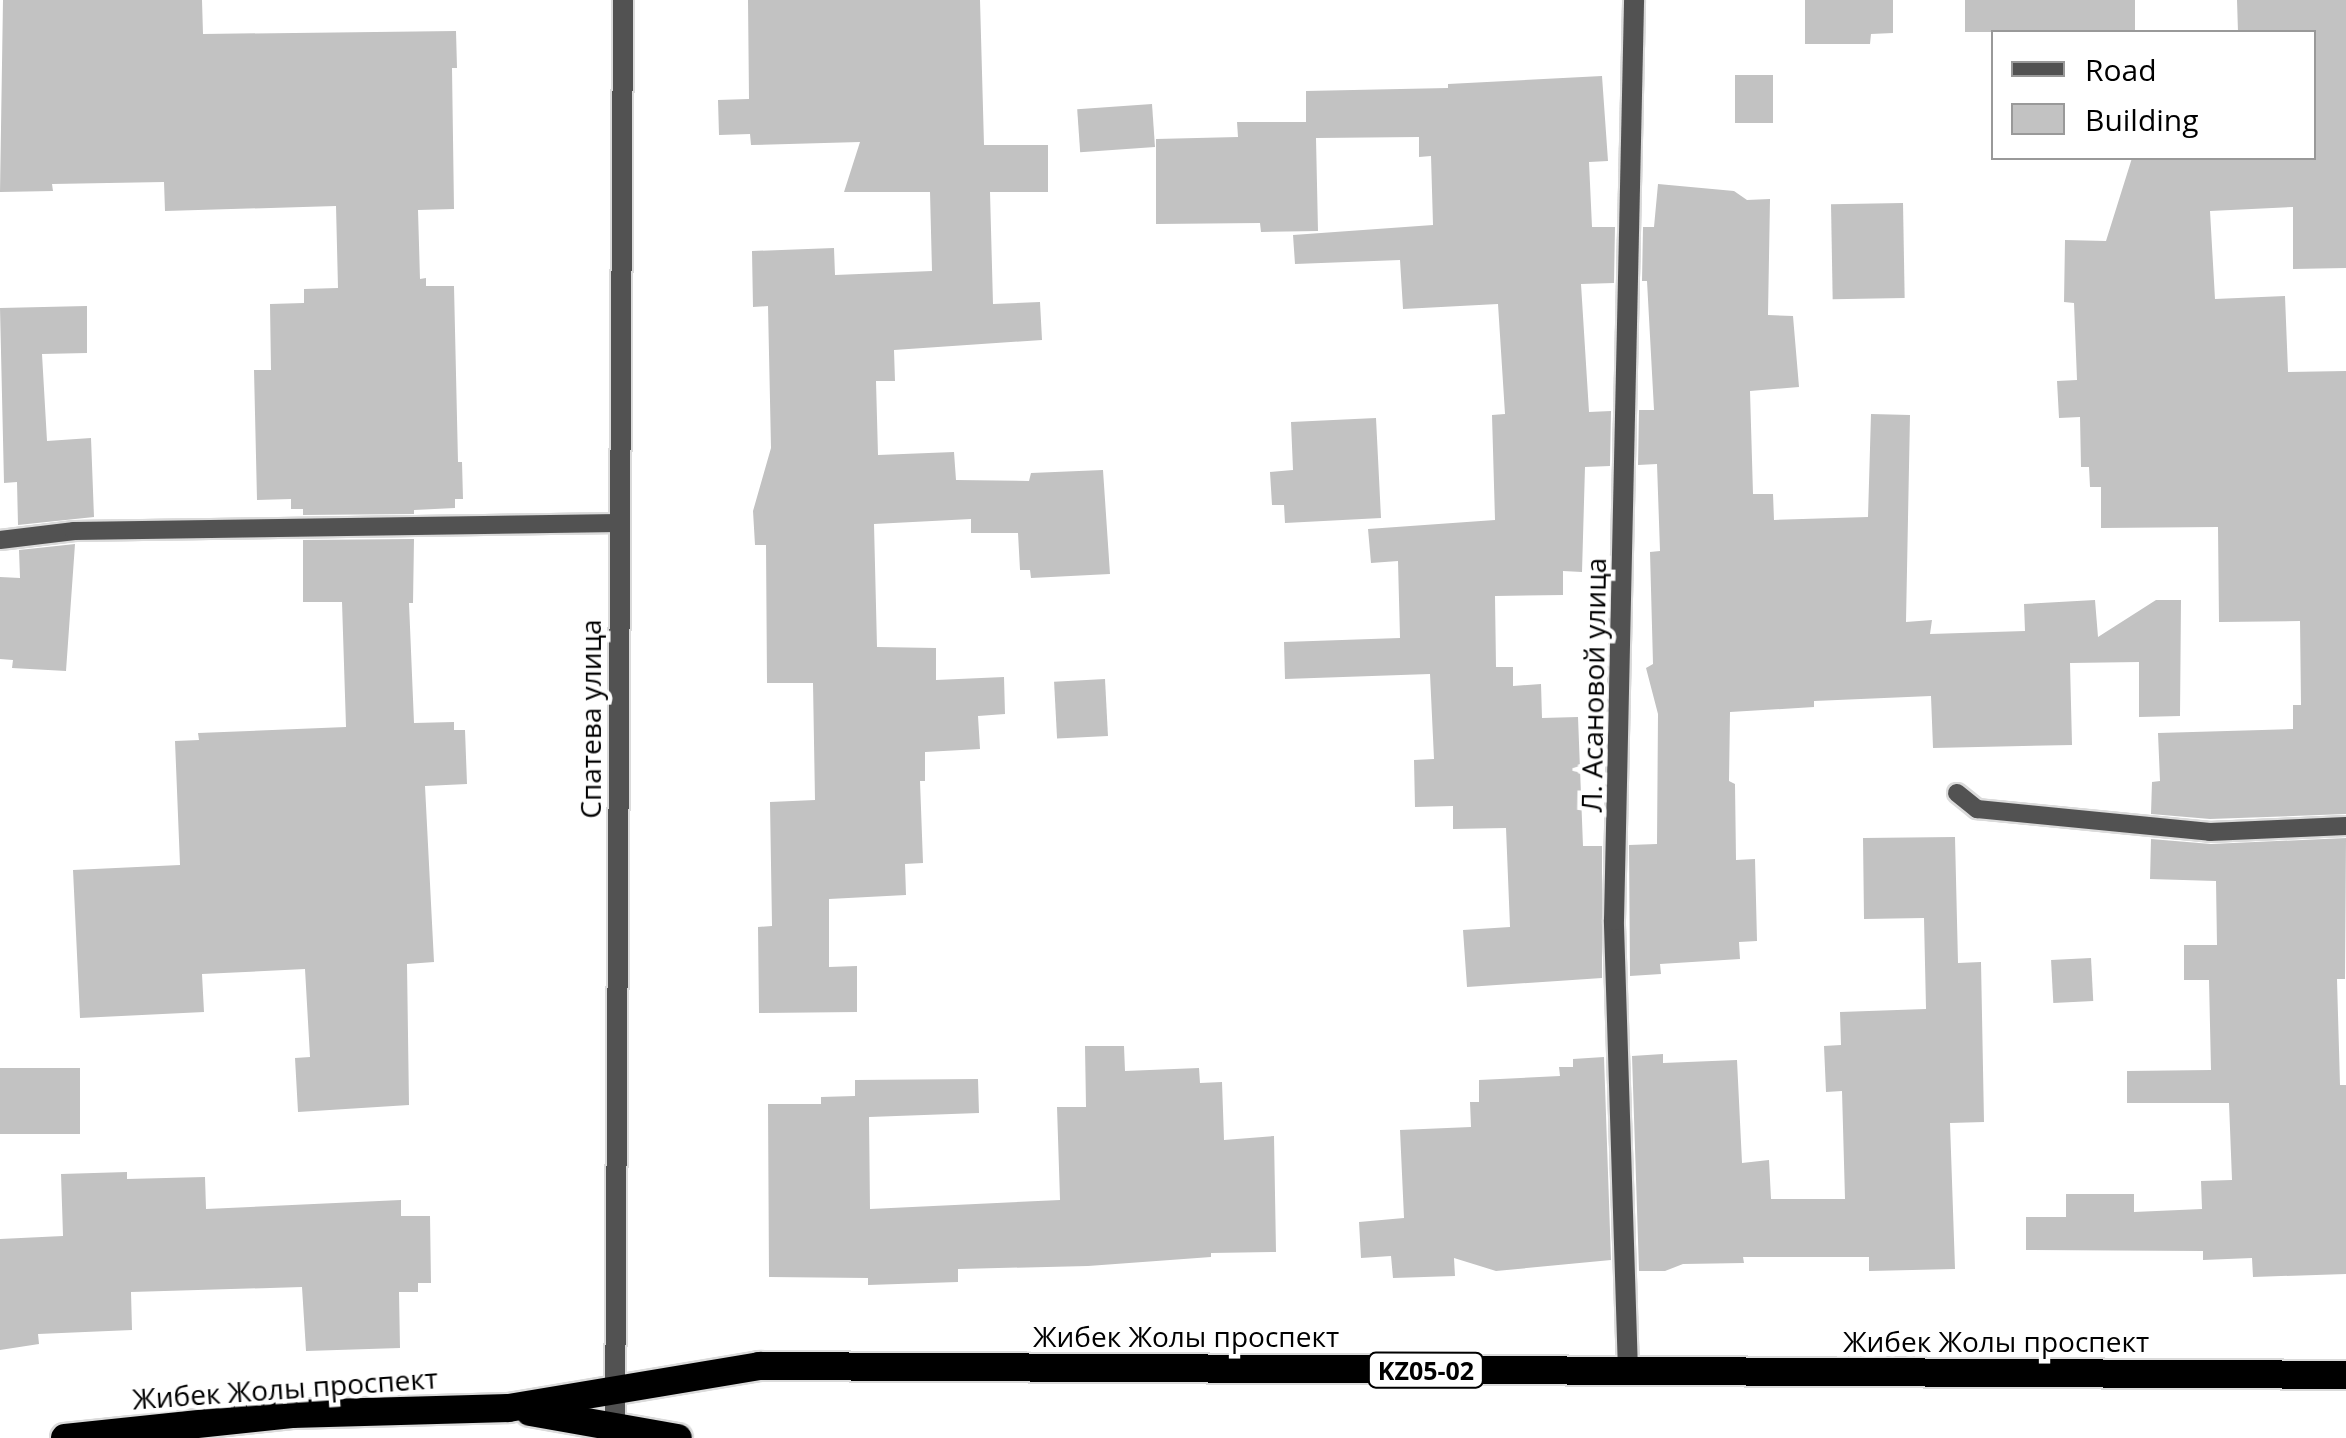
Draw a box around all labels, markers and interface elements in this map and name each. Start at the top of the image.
legend [1991,30,2316,160]
text: Road [2085,49,2157,90]
text: Building [2085,99,2199,140]
street label: Л. Асановой улица [1574,557,1612,813]
street label: Спатева улица [573,619,607,819]
street label: Жибек Жолы проспект [1033,1319,1339,1353]
street label: Жибек Жолы проспект [1843,1324,2149,1358]
road number: KZ05-02 [1366,1350,1486,1390]
street label: Жибек Жолы проспект [131,1361,439,1415]

